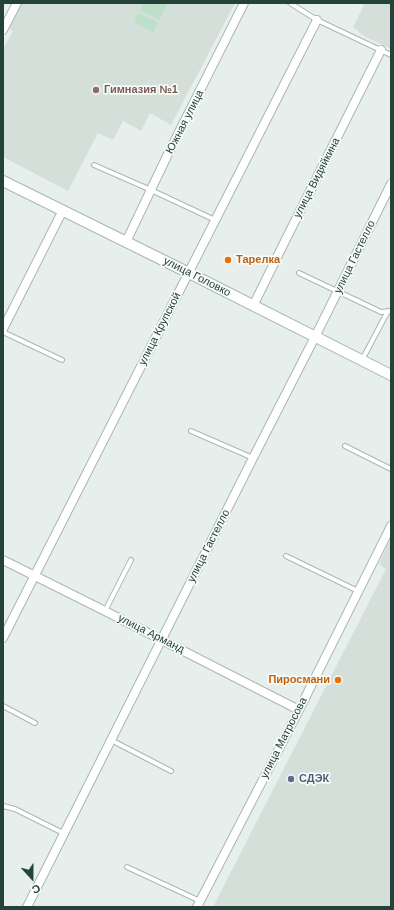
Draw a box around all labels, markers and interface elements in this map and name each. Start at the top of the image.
place label: Гимназия №1 [104,83,178,97]
marker: Гимназия №1 [91,85,101,95]
street label: Южная улица [163,88,207,156]
street label: улица Видяйкина [291,136,343,220]
street label: улица Гастелло [332,218,378,296]
place label: Тарелка [236,253,280,267]
street label: улица Головко [161,254,233,300]
marker: Тарелка [223,255,233,265]
street label: улица Крупской [136,290,184,368]
street label: улица Гастелло [185,507,233,585]
street label: улица Арманд [116,612,186,656]
place label: Пиросмани [268,673,330,687]
marker: Пиросмани [333,675,343,685]
street label: улица Матросова [258,695,310,781]
place label: СДЭК [299,772,329,786]
marker: СДЭК [286,774,296,784]
north arrow [12,858,52,898]
text: С [30,882,42,896]

